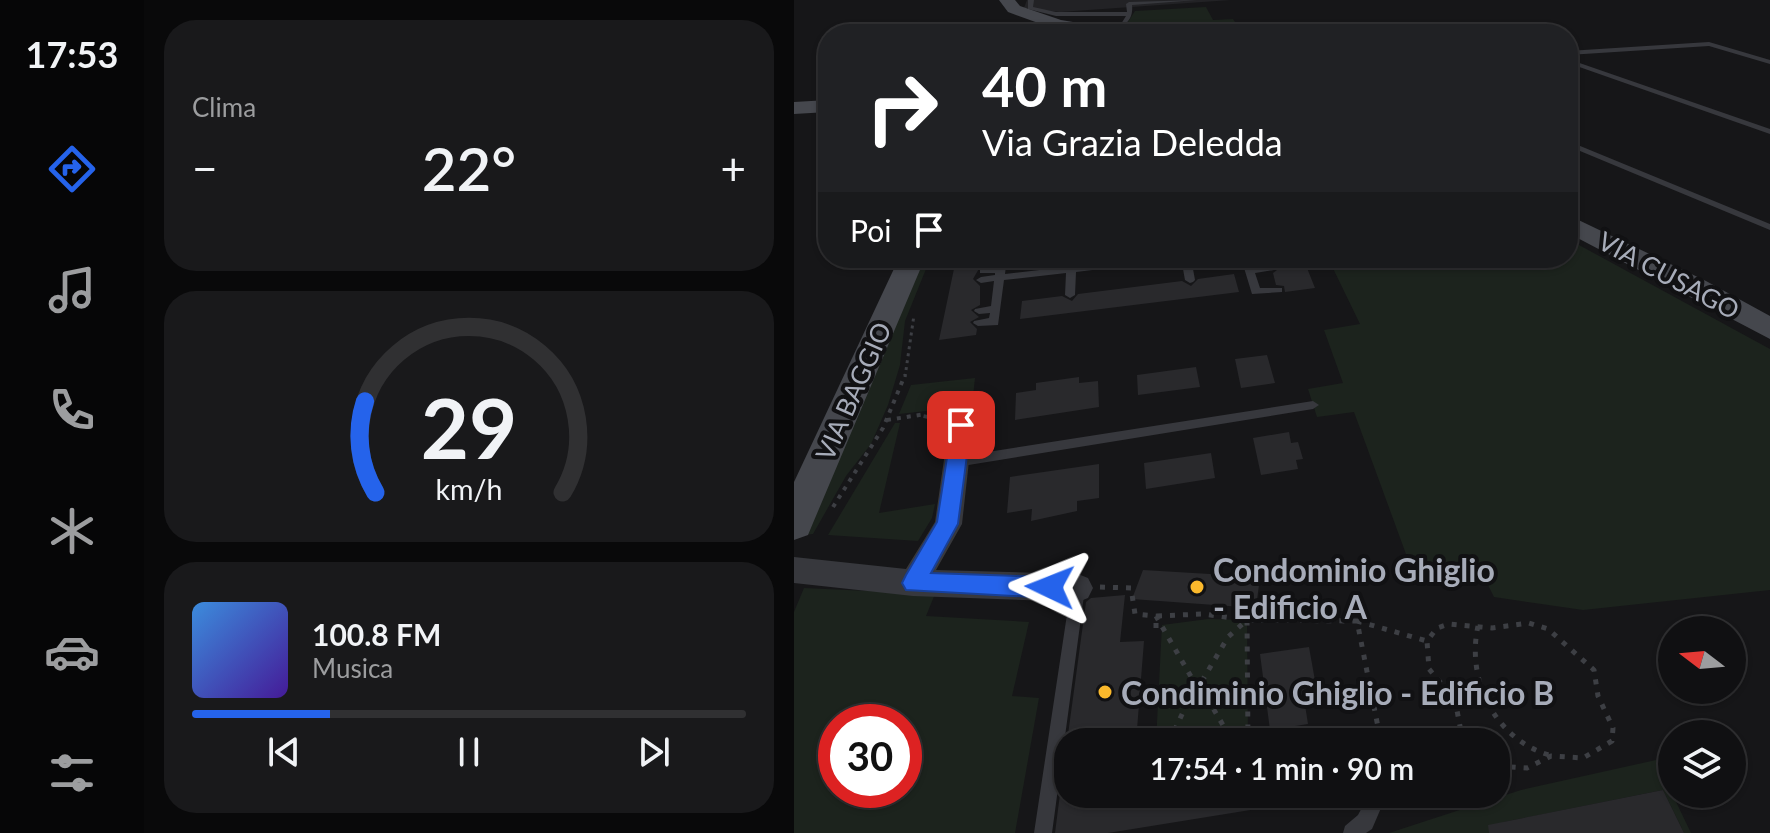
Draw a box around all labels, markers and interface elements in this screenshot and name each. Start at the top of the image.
text: 17:53 [26,32,118,76]
text: 40 m [982,52,1107,119]
icon: right [850,56,954,160]
text: Clima [192,91,256,123]
text: Via Grazia Deledda [982,120,1283,164]
text: 22° [422,132,516,204]
icon: directions [44,141,100,197]
text: − [192,142,218,194]
text: + [720,142,746,194]
icon: arrive [907,208,951,252]
text: Poi [850,212,891,248]
street label: VIA CUSAGO [1593,224,1745,326]
icon: music [44,262,100,318]
street label: VIA BAGGIO [808,317,898,465]
text: 29 [421,376,517,476]
icon: phone [44,382,100,438]
pin [927,391,995,459]
icon: arrive [939,403,983,447]
text: km/h [436,472,502,506]
icon: climate [44,503,100,559]
position arrow [1008,545,1092,629]
place label: Condominio Ghiglio - Edificio A [1213,550,1495,626]
marker: Condominio Ghiglio - Edificio A [1188,578,1206,596]
text: 100.8 FM [312,616,441,652]
north arrow [1658,616,1746,704]
map controls [1658,616,1746,808]
icon: car [44,624,100,680]
text: Musica [312,652,393,684]
place label: Condiminio Ghiglio - Edificio B [1121,673,1554,712]
marker: Condiminio Ghiglio - Edificio B [1096,683,1114,701]
speed limit sign: 30 [818,704,922,808]
button: layers [1658,720,1746,808]
icon: previous [262,730,306,774]
icon: pause [447,730,491,774]
icon: next [632,730,676,774]
icon: filters [44,745,100,801]
text: 17:54 · 1 min · 90 m [1150,750,1414,786]

